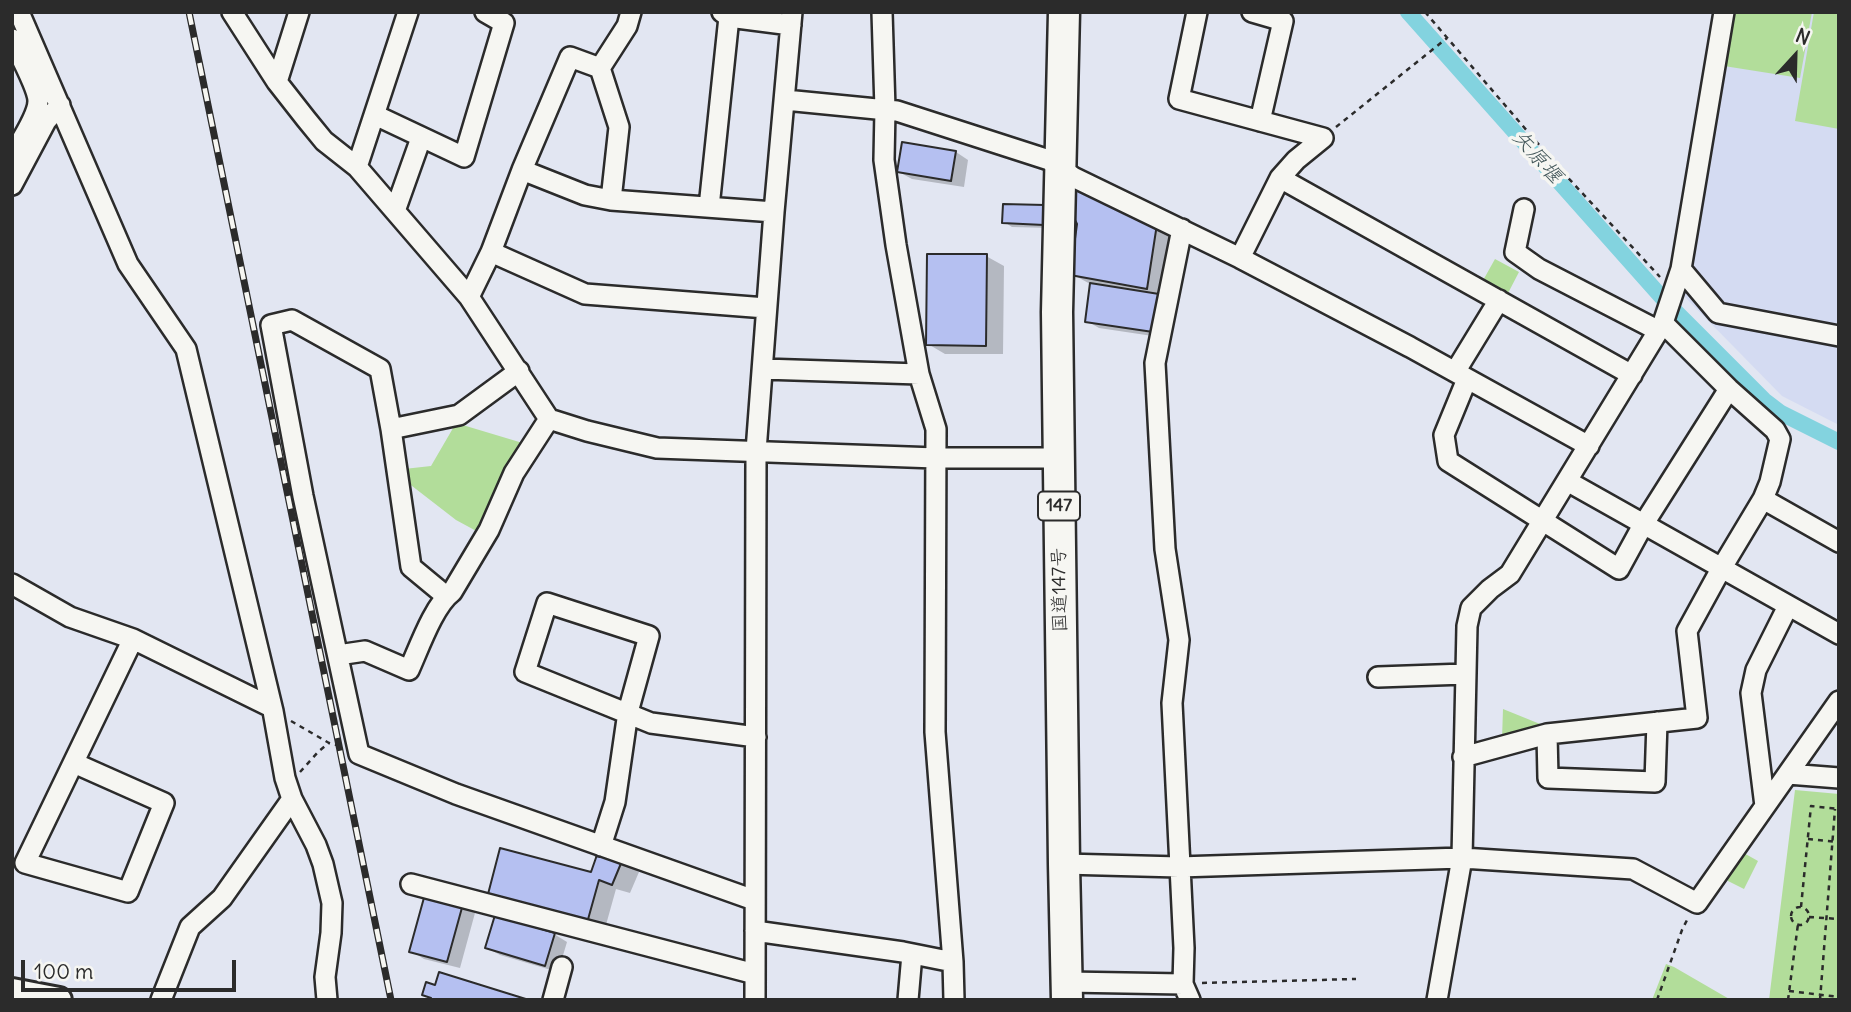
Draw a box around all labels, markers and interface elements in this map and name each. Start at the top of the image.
north arrow [1760,21,1830,91]
text: N [1792,23,1813,50]
water label: 矢原堰 [1507,125,1567,189]
road number: 147 [1038,492,1080,520]
street label: 国道147号 [1048,547,1072,633]
scale bar [24,946,240,990]
text: 100 m [34,958,93,985]

